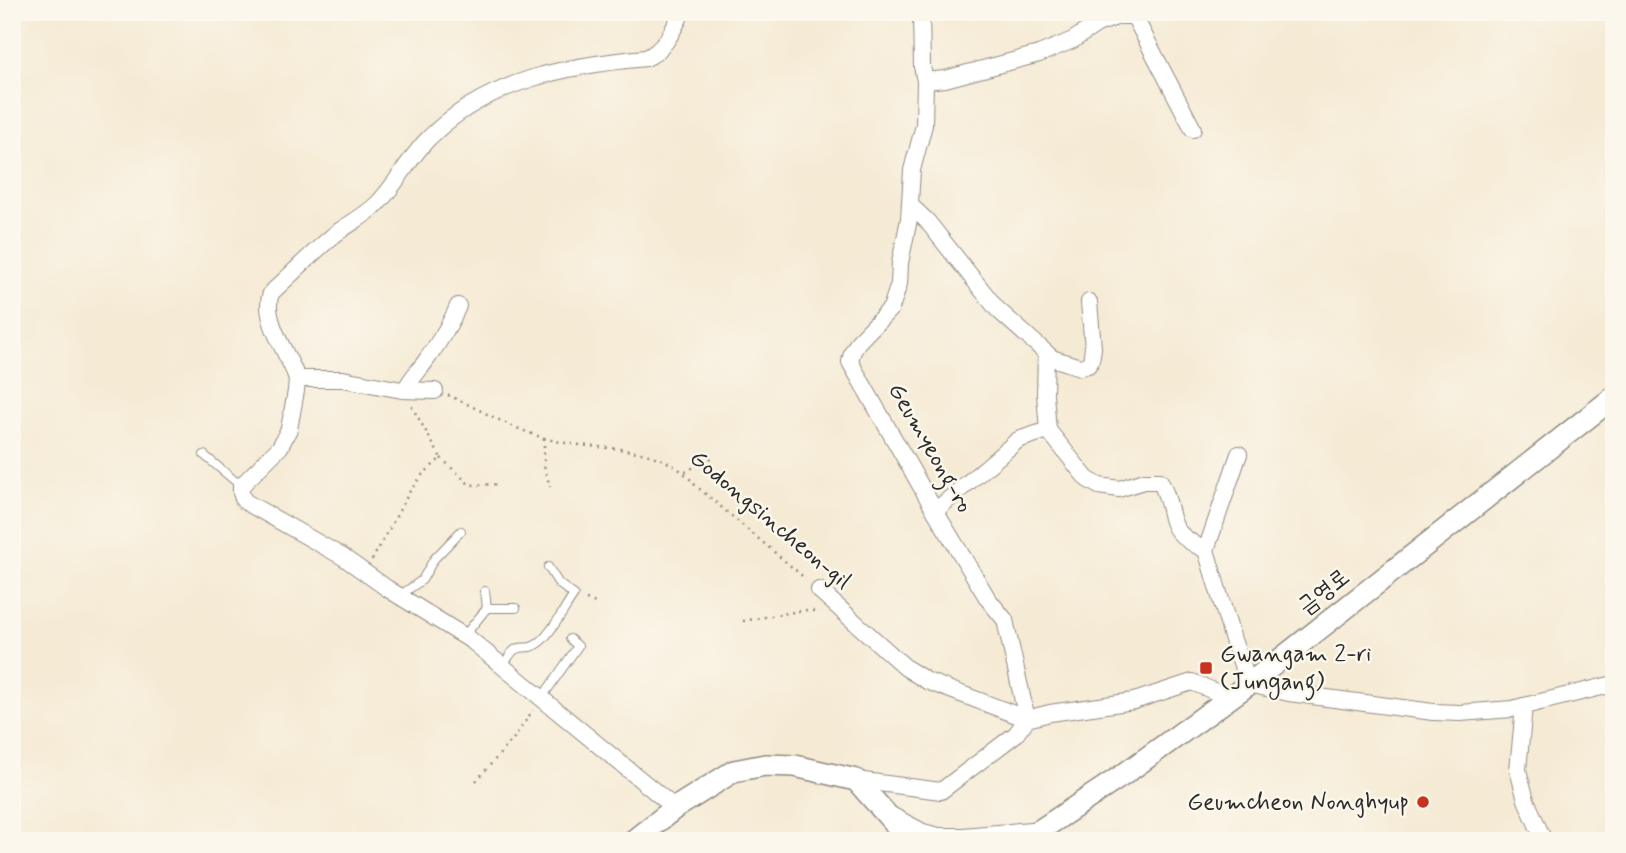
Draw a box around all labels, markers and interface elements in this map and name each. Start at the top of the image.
street label: Geumyeong-ro [878,377,980,520]
street label: Godongsincheon-gil [683,443,857,597]
street label: 금영로 [1292,562,1356,622]
place label: Gwangam 2-ri (Jungang) [1220,639,1372,701]
marker: Gwangam 2-ri (Jungang) [1198,660,1214,676]
place label: Geumcheon Nonghyup [1187,787,1409,818]
marker: Geumcheon Nonghyup [1415,794,1431,810]

